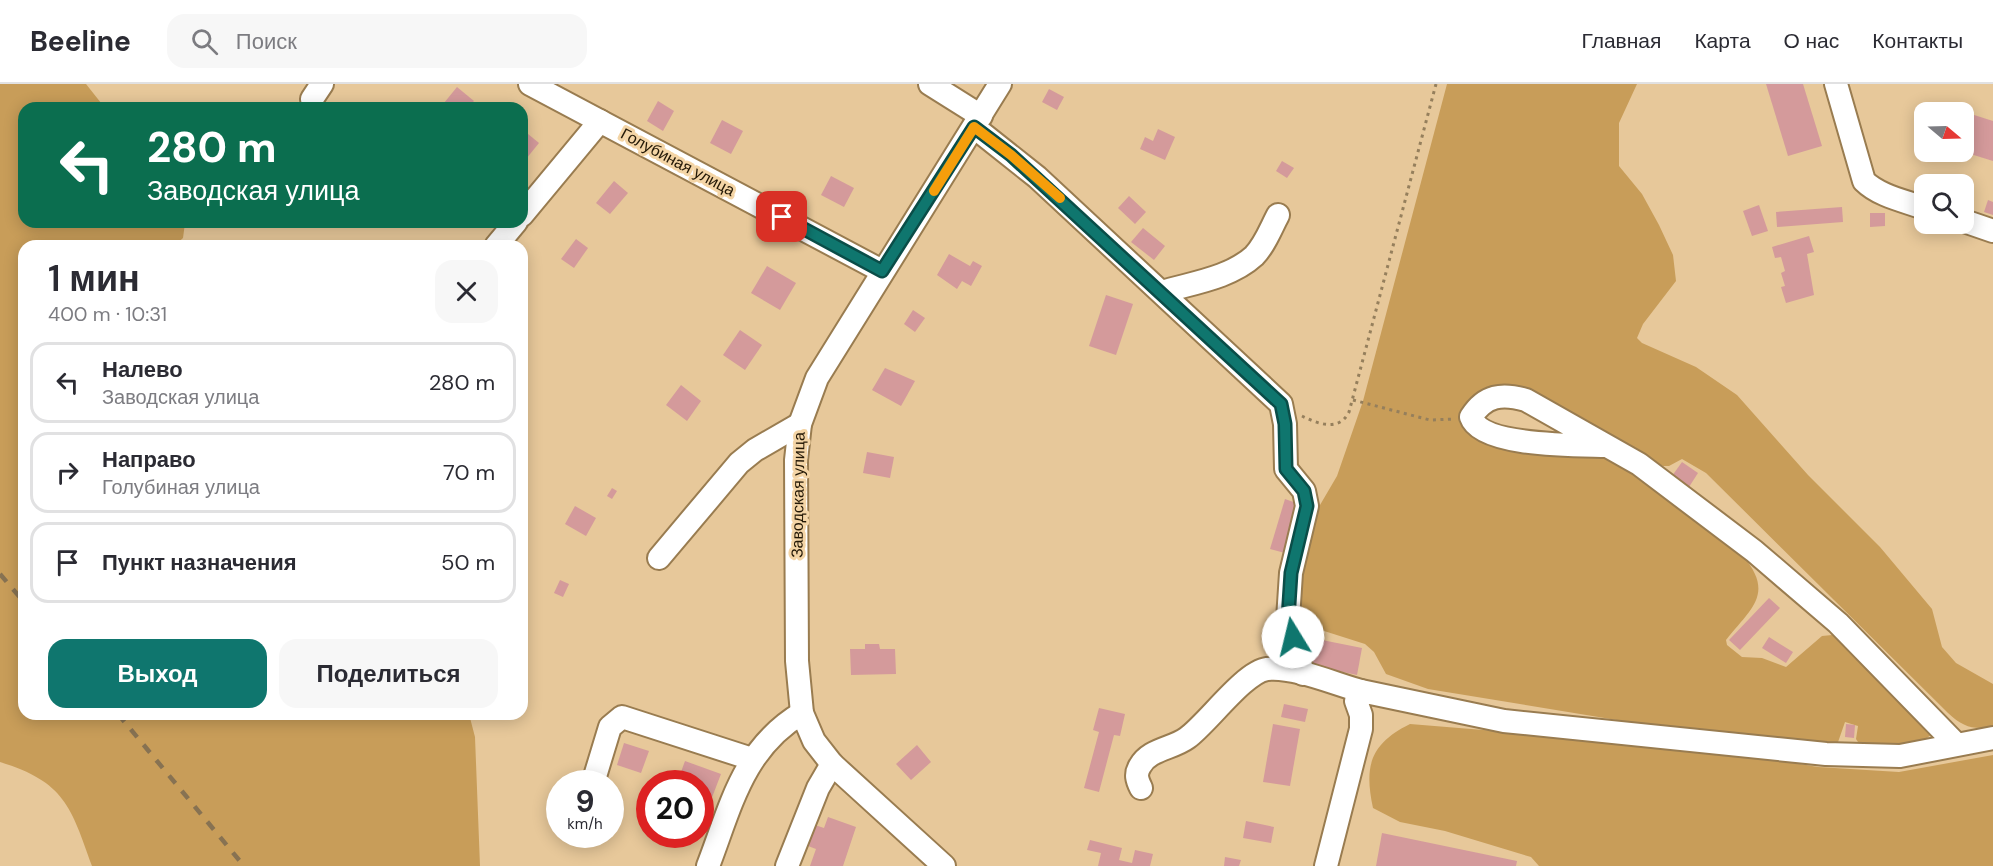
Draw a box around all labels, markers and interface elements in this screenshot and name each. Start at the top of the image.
search box [167,14,587,68]
text: Beeline [30,23,131,60]
icon: search [188,25,221,58]
text: Поиск [236,27,297,56]
text: Главная [1581,27,1661,55]
text: Карта [1694,27,1751,55]
text: О нас [1784,27,1839,55]
text: Контакты [1872,27,1963,55]
north arrow [1914,102,1974,162]
map controls [1914,102,1974,234]
text: 280 m [147,120,277,175]
street label: Голубиная улица [617,123,739,201]
icon: left [48,126,126,204]
text: Заводская улица [147,173,360,208]
button: search [1914,174,1974,234]
pin [756,191,807,242]
icon: arrive [765,200,798,233]
text: 1 мин [48,255,140,302]
button: close [435,260,498,323]
text: 400 m · 10:31 [48,301,167,327]
text: Налево [102,355,183,384]
icon: left [51,366,84,399]
text: 280 m [429,368,495,397]
text: Заводская улица [102,384,259,410]
street label: Заводская улица [786,432,810,558]
text: Направо [102,445,196,474]
icon: right [51,456,84,489]
text: 70 m [443,458,495,487]
text: Голубиная улица [102,474,260,500]
icon: arrive [51,546,84,579]
text: Пункт назначения [102,548,297,577]
text: 50 m [441,548,495,577]
position arrow [1261,605,1325,669]
button: Выход [48,639,267,708]
button: Поделиться [279,639,498,708]
speed limit sign: 20 [636,770,714,848]
text: 9 [575,782,595,821]
text: km/h [567,814,603,834]

